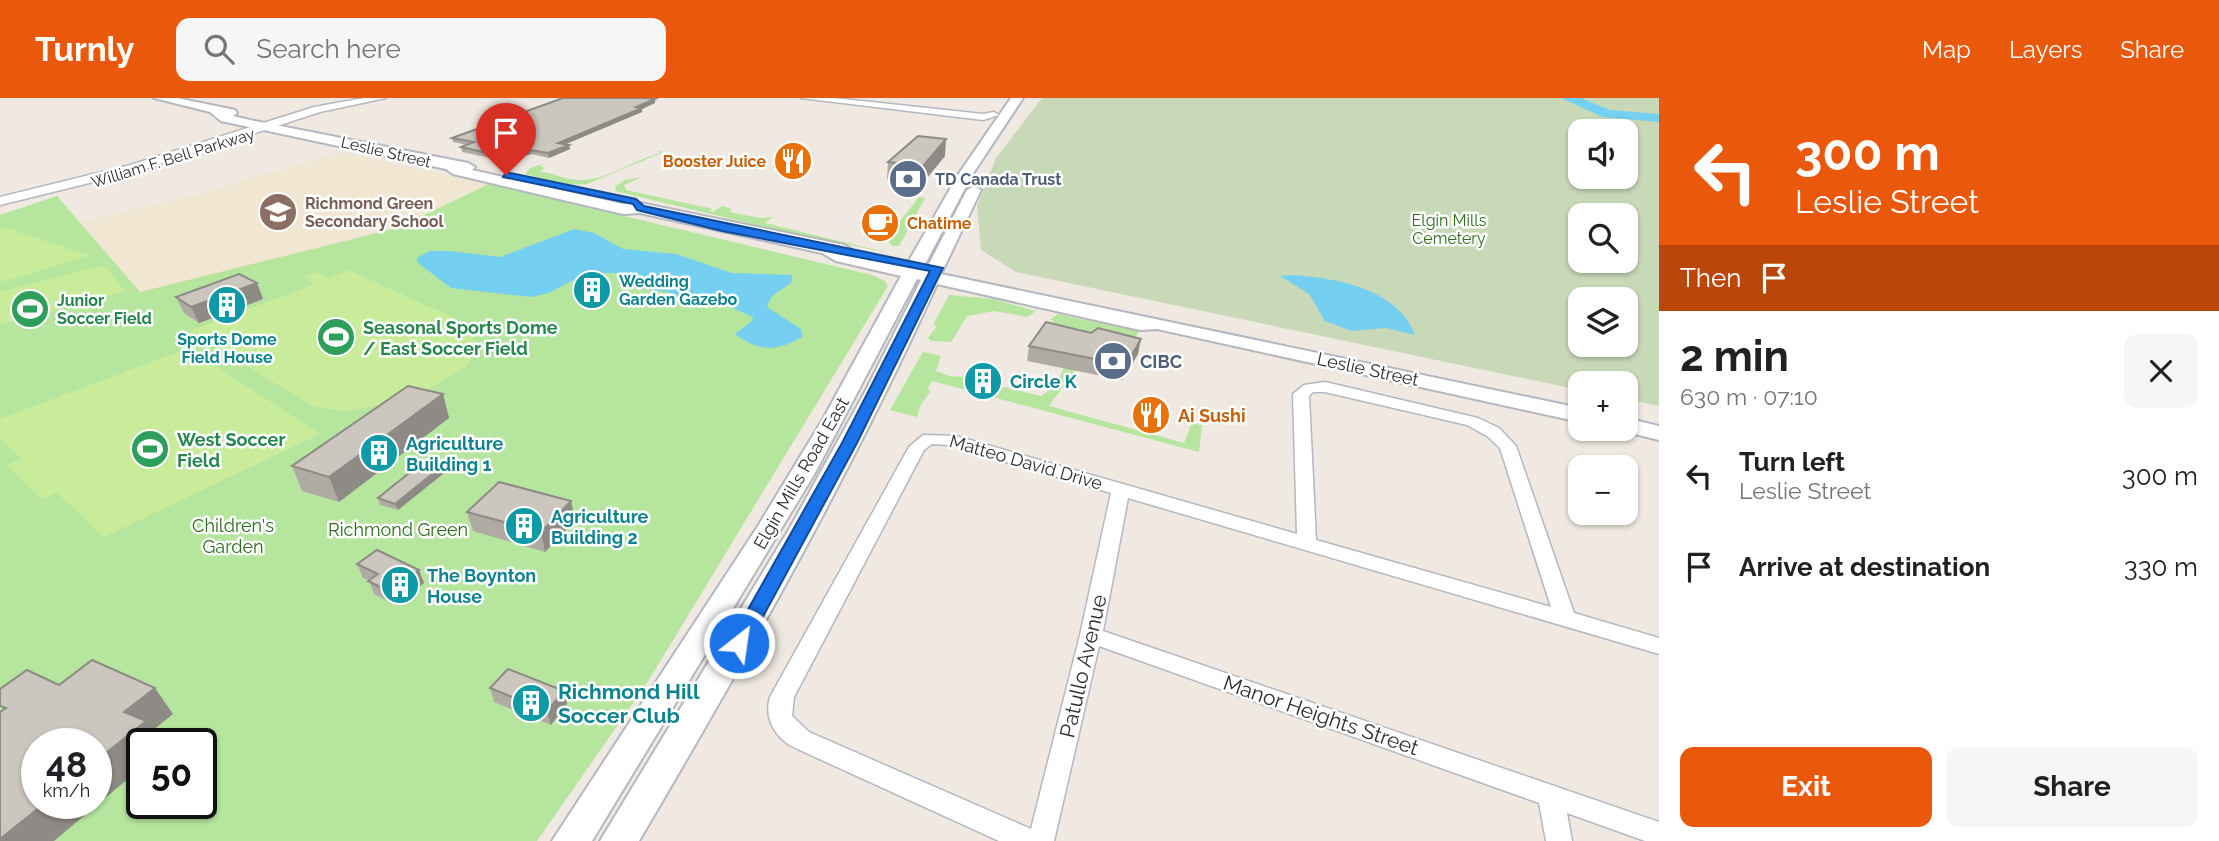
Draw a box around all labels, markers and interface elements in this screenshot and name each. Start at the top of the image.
search box [176,18,666,81]
text: Turnly [35,30,134,69]
icon: search [200,30,238,68]
text: Search here [256,34,401,64]
text: Map [1922,35,1971,64]
text: Layers [2009,35,2082,64]
text: Share [2120,35,2184,64]
pin [476,103,536,175]
icon: arrive [487,114,525,152]
map controls [1568,119,1638,525]
button: sound [1568,119,1638,189]
street label: William F. Bell Parkway [89,124,257,192]
text: 300 m [1795,124,1940,181]
icon: left [1680,126,1771,217]
street label: Leslie Street [339,132,434,172]
restaurant icon: Booster Juice [772,140,814,182]
place label: Booster Juice [663,152,766,171]
bank icon: TD Canada Trust [887,158,929,200]
place label: TD Canada Trust [935,170,1061,189]
text: Leslie Street [1795,183,1979,220]
school or university icon: Richmond Green Secondary School [257,191,299,233]
place label: Richmond Green Secondary School [305,194,445,231]
cafe icon: Chatime [859,202,901,244]
button: search [1568,203,1638,273]
park label: Elgin Mills Cemetery [1412,211,1487,248]
place label: Chatime [907,214,972,233]
icon: arrive [1755,259,1793,297]
text: Then [1680,263,1741,293]
building icon: Wedding Garden Gazebo [571,269,613,311]
place label: Wedding Garden Gazebo [619,272,738,309]
building icon: Sports Dome Field House [206,284,248,326]
button: layers [1568,287,1638,357]
sports icon: Junior Soccer Field [9,288,51,330]
place label: Junior Soccer Field [57,291,152,328]
sports icon: Seasonal Sports Dome / East Soccer Field [315,316,357,358]
place label: Seasonal Sports Dome / East Soccer Field [363,317,558,359]
place label: Sports Dome Field House [177,330,277,367]
text: 2 min [1680,332,1789,381]
button: close [2124,334,2198,408]
bank icon: CIBC [1092,340,1134,382]
street label: Leslie Street [1315,348,1421,390]
place label: CIBC [1140,351,1182,372]
building icon: Circle K [962,360,1004,402]
place label: Circle K [1010,371,1078,392]
button: + [1568,371,1638,441]
text: 630 m · 07:10 [1680,383,1818,410]
street label: Elgin Mills Road East [749,393,853,553]
restaurant icon: Ai Sushi [1130,394,1172,436]
place label: Ai Sushi [1178,405,1245,426]
sports icon: West Soccer Field [129,428,171,470]
place label: West Soccer Field [177,429,285,471]
street label: Matteo David Drive [947,430,1105,494]
building icon: Agriculture Building 1 [358,432,400,474]
place label: Agriculture Building 1 [406,433,504,475]
text: Turn left [1739,447,1845,477]
button: − [1568,455,1638,525]
icon: left [1680,457,1718,495]
text: 300 m [2122,461,2198,491]
text: Leslie Street [1739,477,1871,504]
building icon: Agriculture Building 2 [503,505,545,547]
place label: Agriculture Building 2 [551,506,649,548]
park label: Children's Garden [192,515,274,557]
park label: Richmond Green [328,519,468,540]
icon: arrive [1680,548,1718,586]
text: Arrive at destination [1739,552,1990,582]
text: 330 m [2124,552,2198,582]
building icon: The Boynton House [379,564,421,606]
place label: The Boynton House [427,565,536,607]
street label: Patullo Avenue [1054,592,1112,740]
position arrow [702,606,776,680]
street label: Manor Heights Street [1220,670,1422,760]
place label: Richmond Hill Soccer Club [558,679,700,728]
building icon: Richmond Hill Soccer Club [510,682,552,724]
speed limit sign: 50 [126,728,217,819]
text: 48 [46,744,87,785]
button: Exit [1680,747,1932,827]
button: Share [1946,747,2198,827]
text: km/h [43,780,90,801]

